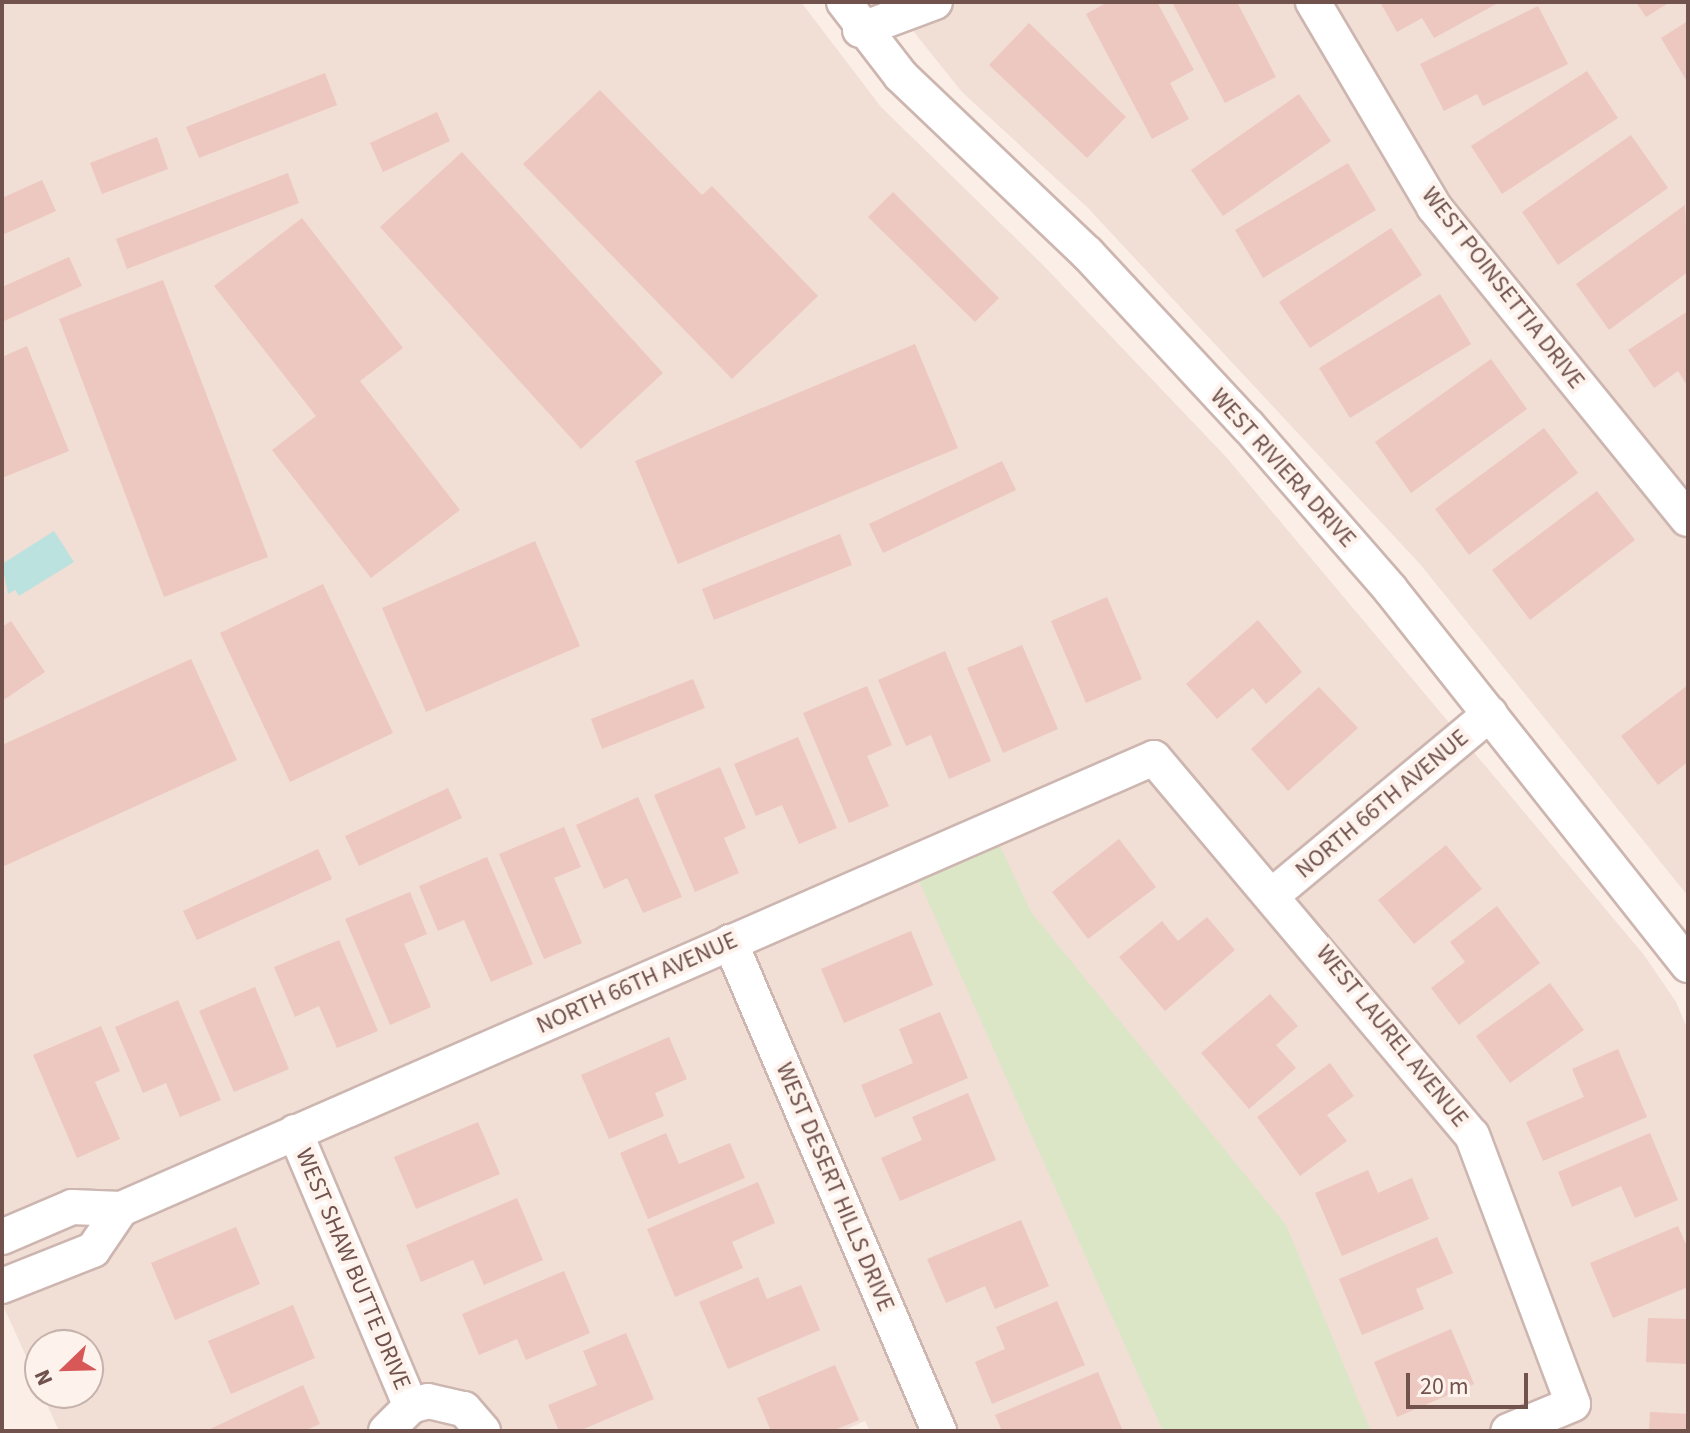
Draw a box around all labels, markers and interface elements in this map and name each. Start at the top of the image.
street label: WEST POINSETTIA DRIVE [1415,181,1591,395]
street label: WEST RIVIERA DRIVE [1204,383,1362,553]
street label: NORTH 66TH AVENUE [1290,723,1474,885]
street label: NORTH 66TH AVENUE [532,926,742,1040]
street label: WEST LAUREL AVENUE [1310,939,1474,1133]
street label: WEST DESERT HILLS DRIVE [769,1058,901,1316]
street label: WEST SHAW BUTTE DRIVE [289,1144,417,1394]
north arrow [24,1329,104,1409]
scale bar [1410,1357,1532,1407]
text: N [26,1365,61,1391]
text: 20 m [1420,1369,1469,1404]

